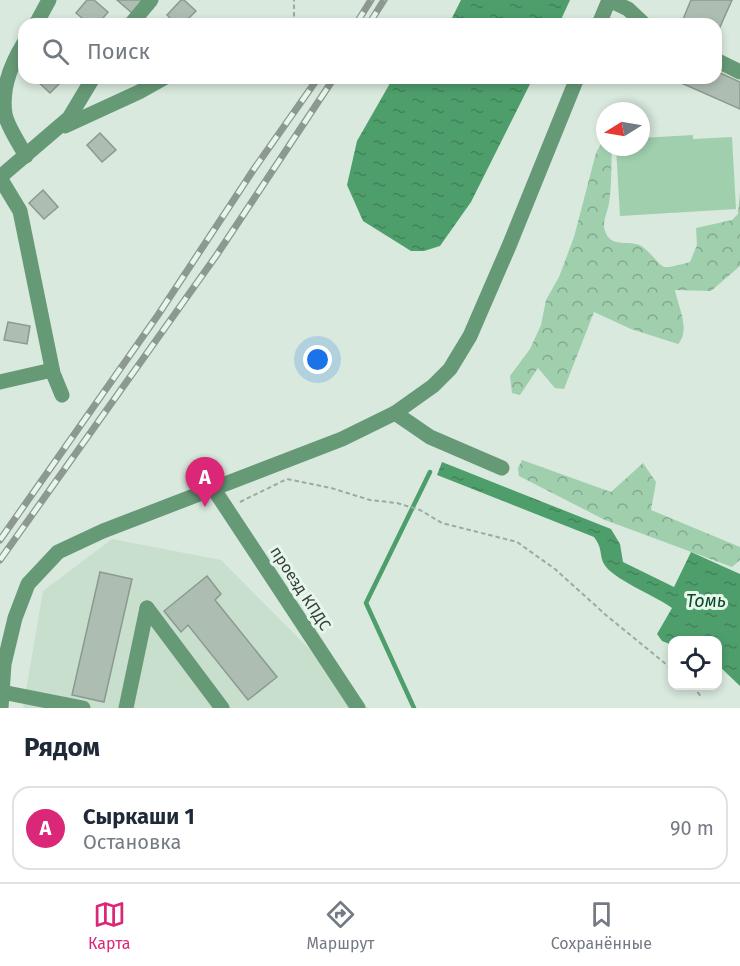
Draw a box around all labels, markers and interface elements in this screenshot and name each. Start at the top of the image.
search box [18,18,722,84]
icon: search [39,35,72,68]
text: Поиск [87,38,150,65]
north arrow [596,102,650,156]
your location [303,345,332,374]
pin: A [186,458,224,507]
street label: проезд КПДС [266,543,335,634]
water label: Томь [686,590,726,612]
map controls [668,636,722,690]
button: locate [668,636,722,690]
text: Рядом [24,732,100,763]
text: Сыркаши 1 [83,803,195,830]
text: A [40,816,51,840]
text: 90 m [670,816,714,840]
text: Остановка [83,830,181,854]
tab: Карта [88,898,130,953]
tab: Маршрут [307,898,375,953]
tab: Сохранённые [551,898,652,953]

